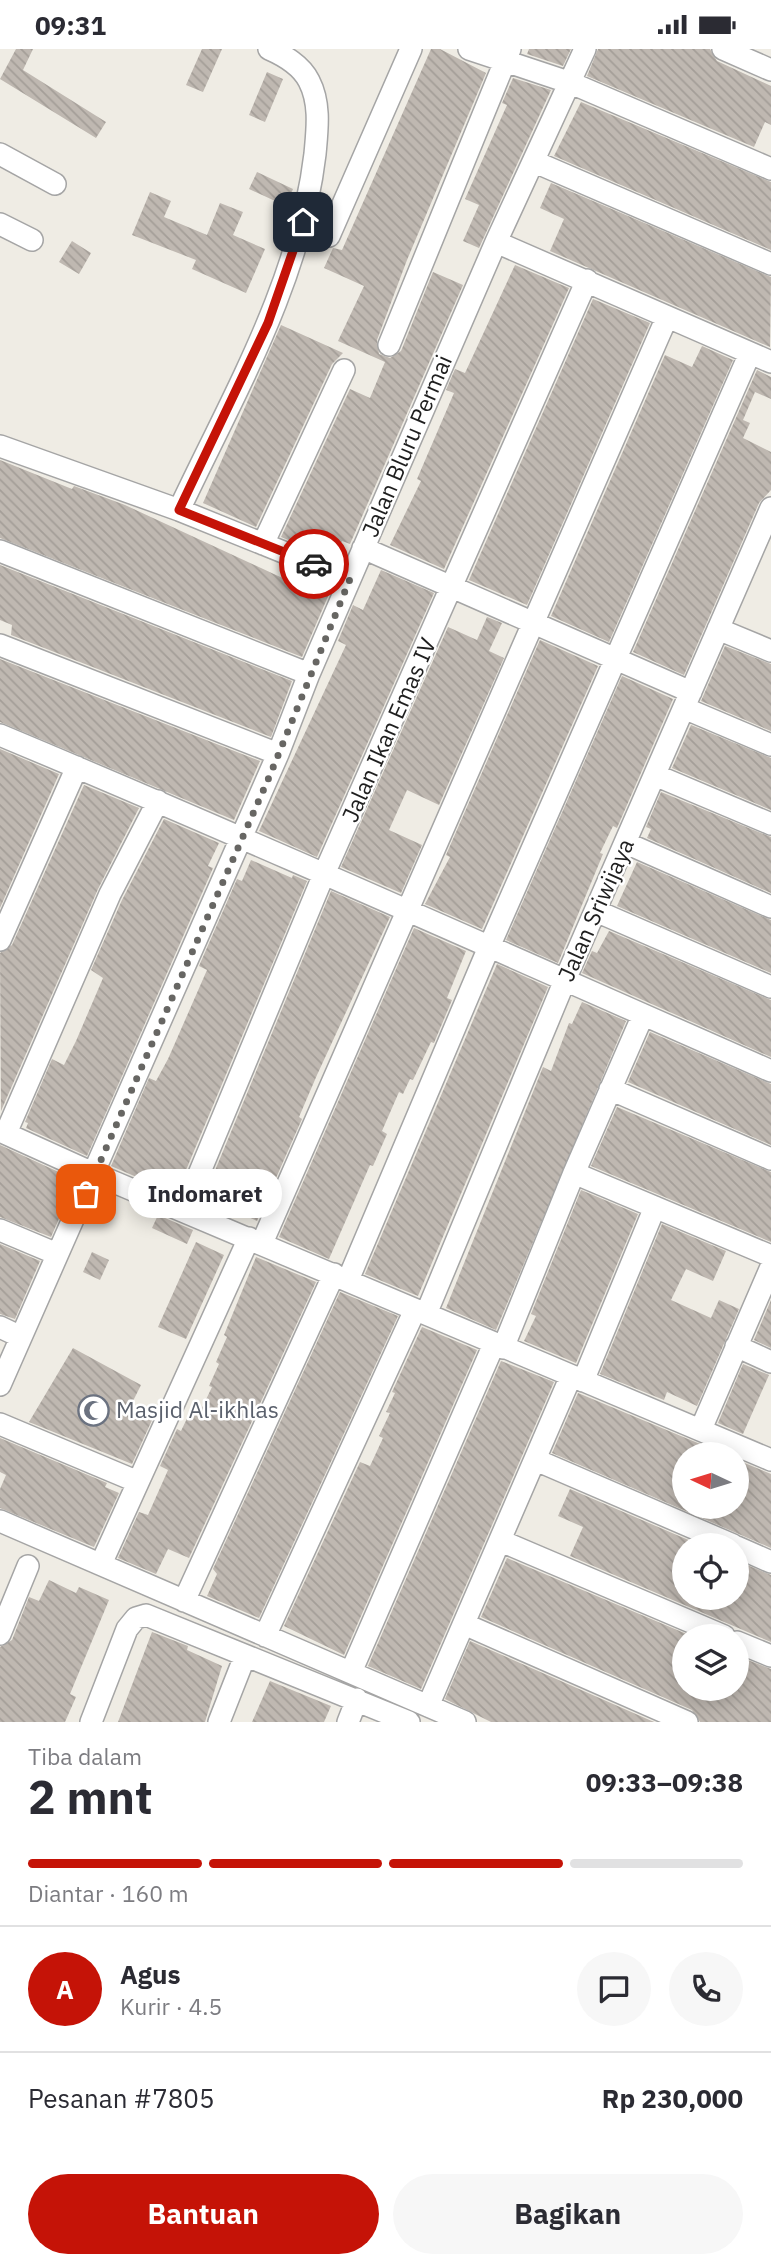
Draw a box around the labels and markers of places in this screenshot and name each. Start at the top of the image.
pin [273,192,333,252]
pin [56,1164,116,1224]
callout: Indomaret [128,1169,282,1219]
mosque icon: Masjid Al-ikhlas [76,1393,110,1427]
place label: Masjid Al-ikhlas [116,1394,279,1424]

